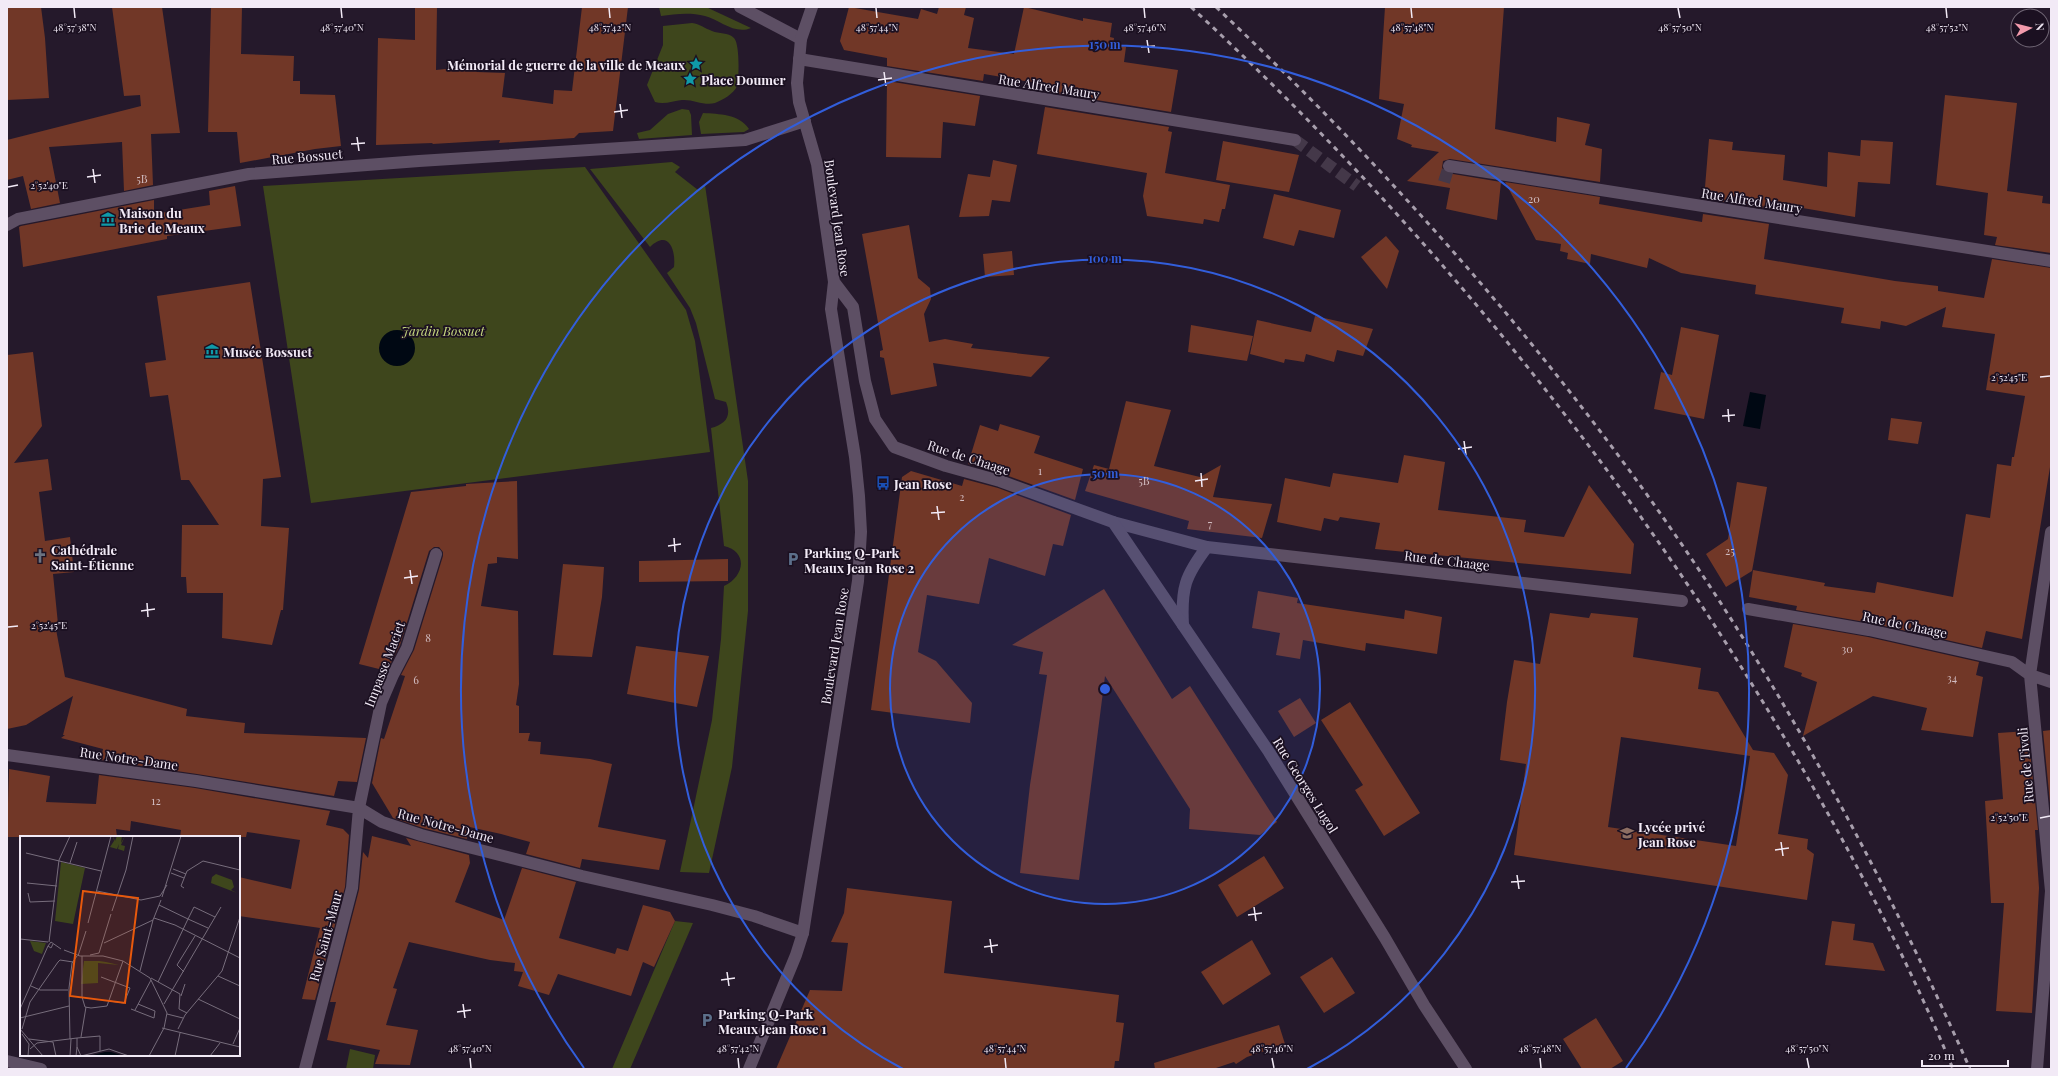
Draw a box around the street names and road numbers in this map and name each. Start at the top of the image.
street label: Rue Alfred Maury [997,70,1101,102]
street label: Rue Bossuet [271,144,344,168]
street label: Boulevard Jean Rose [821,158,855,278]
street label: Rue Alfred Maury [1700,184,1804,216]
street label: Rue de Chaage [925,436,1013,479]
street label: Rue de Chaage [1403,546,1491,574]
street label: Boulevard Jean Rose [816,586,852,706]
street label: Rue de Chaage [1861,607,1949,641]
street label: Impasse Maciet [360,618,408,709]
street label: Rue de Tivoli [2013,726,2037,803]
street label: Rue Georges Lugol [1270,734,1342,836]
street label: Rue Notre-Dame [79,743,180,773]
street label: Rue Notre-Dame [396,804,496,846]
street label: Rue Saint-Maur [305,889,345,983]

